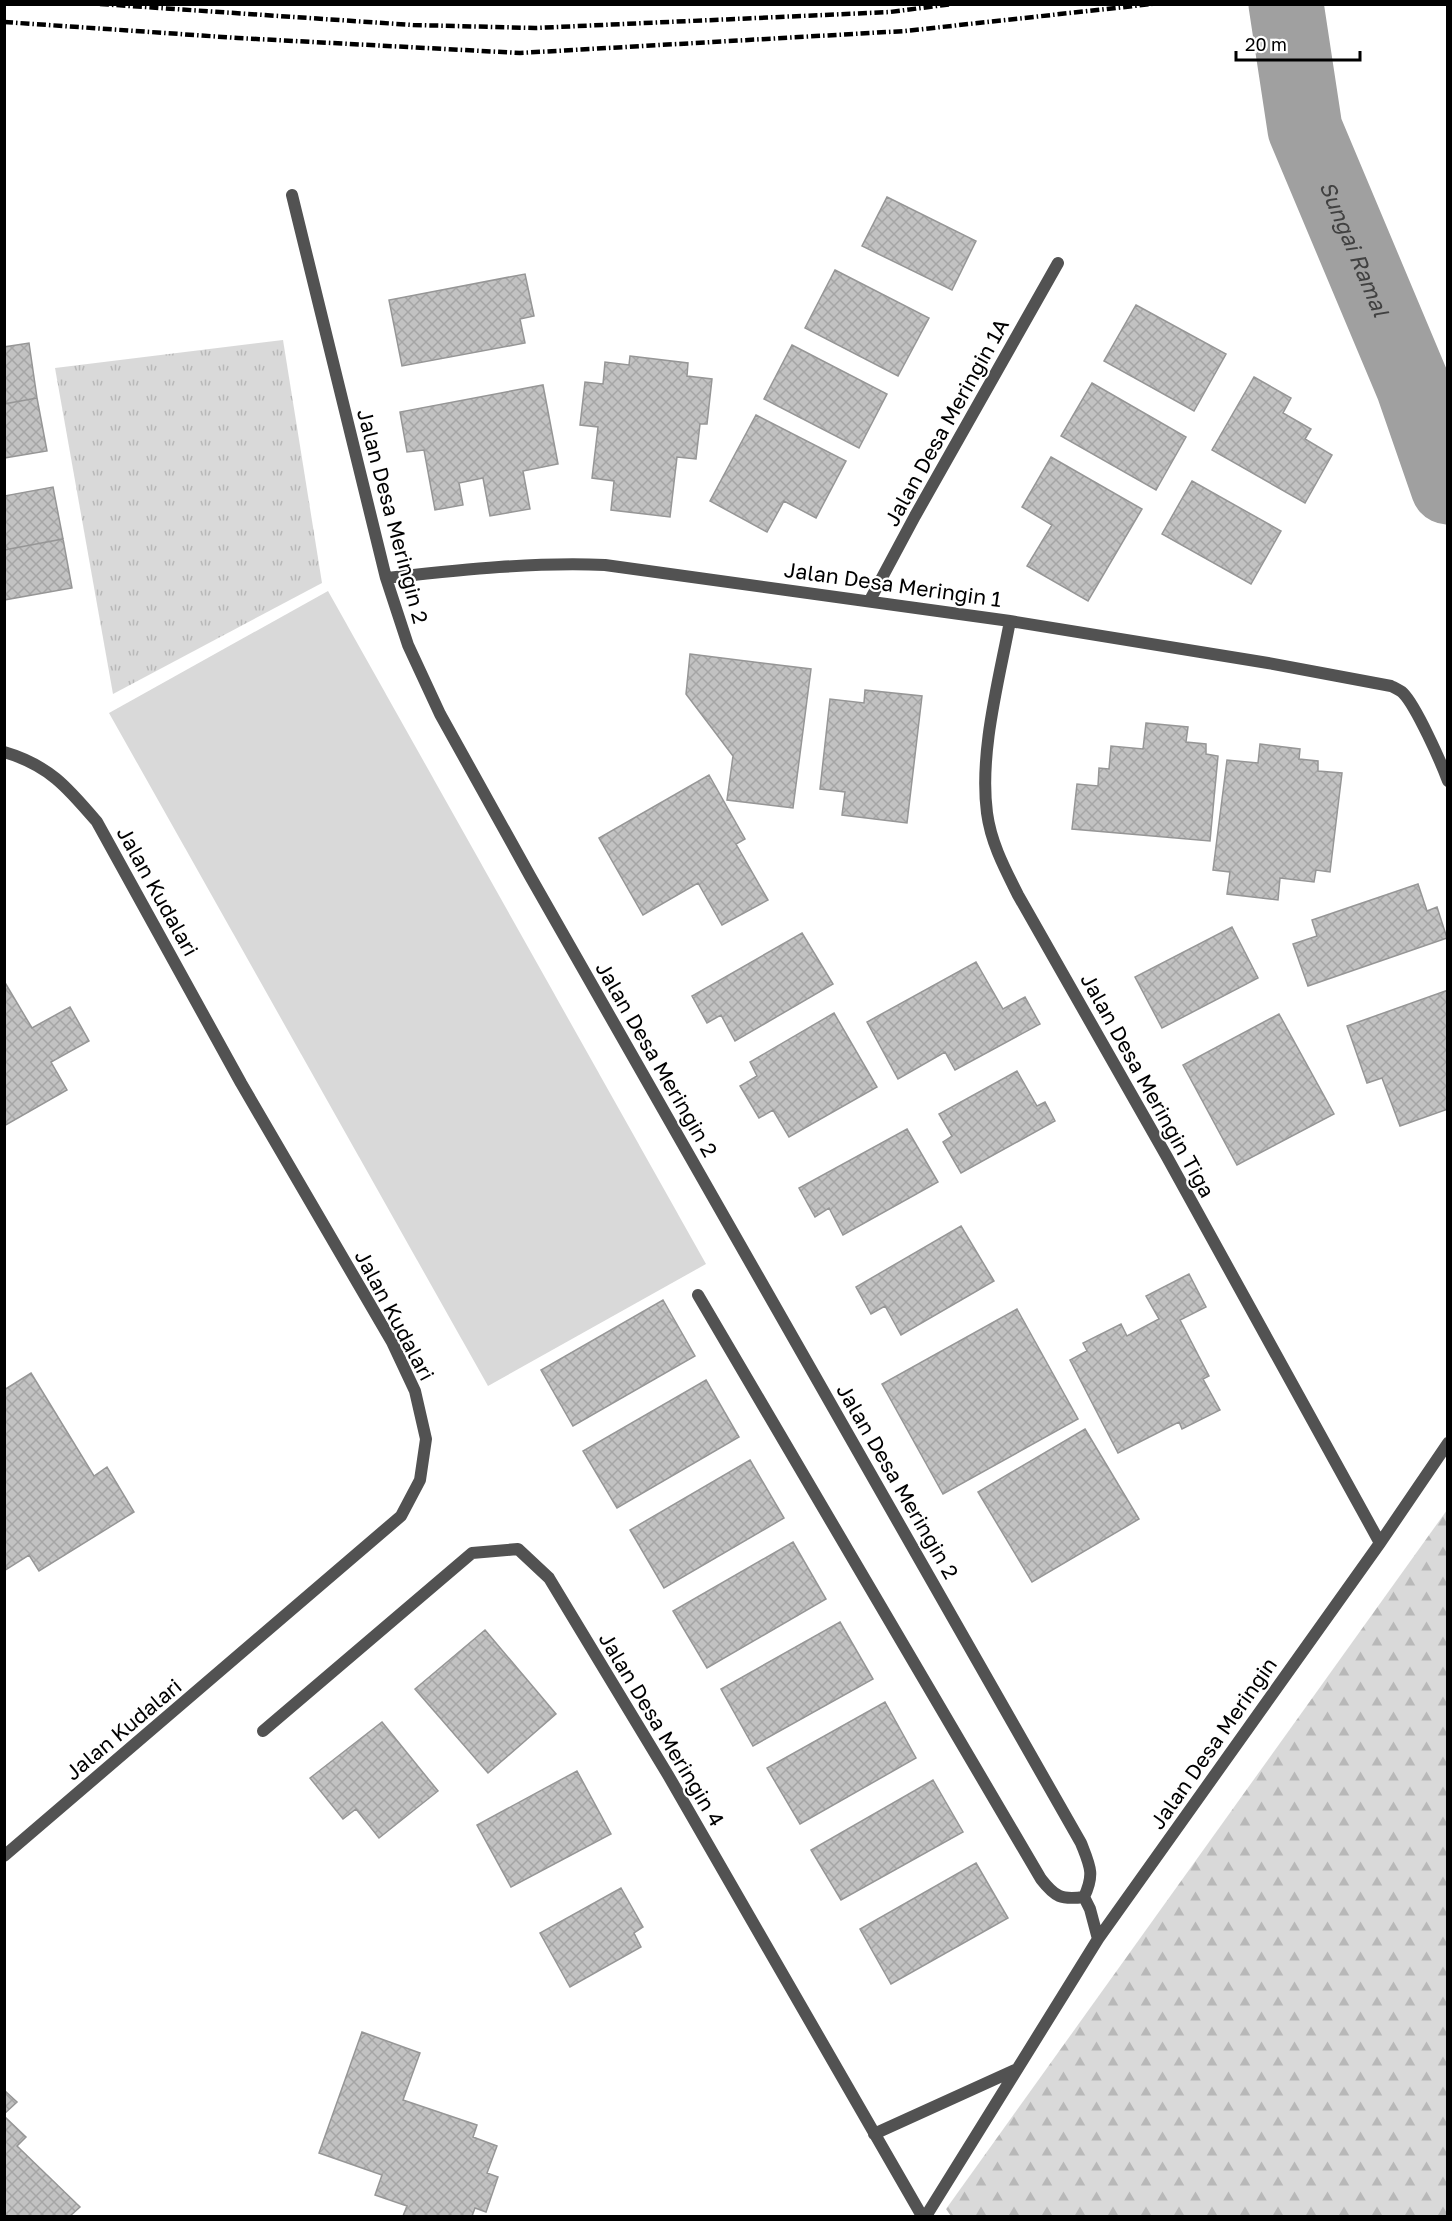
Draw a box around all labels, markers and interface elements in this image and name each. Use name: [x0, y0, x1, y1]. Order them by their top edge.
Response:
scale bar: [1236, 24, 1360, 62]
text: 20 m: [1245, 33, 1287, 55]
water label: Sungai Ramal: [1315, 177, 1396, 321]
street label: Jalan Desa Meringin 1A: [878, 314, 1014, 530]
street label: Jalan Desa Meringin 2: [352, 406, 434, 626]
street label: Jalan Desa Meringin 1: [783, 556, 1003, 612]
street label: Jalan Kudalari: [112, 822, 204, 960]
street label: Jalan Desa Meringin 2: [590, 957, 724, 1161]
street label: Jalan Desa Meringin Tiga: [1075, 968, 1221, 1202]
street label: Jalan Kudalari: [350, 1245, 440, 1385]
street label: Jalan Desa Meringin 2: [831, 1379, 965, 1583]
street label: Jalan Desa Meringin 4: [594, 1627, 730, 1831]
street label: Jalan Desa Meringin: [1144, 1652, 1282, 1834]
street label: Jalan Kudalari: [59, 1673, 187, 1785]

